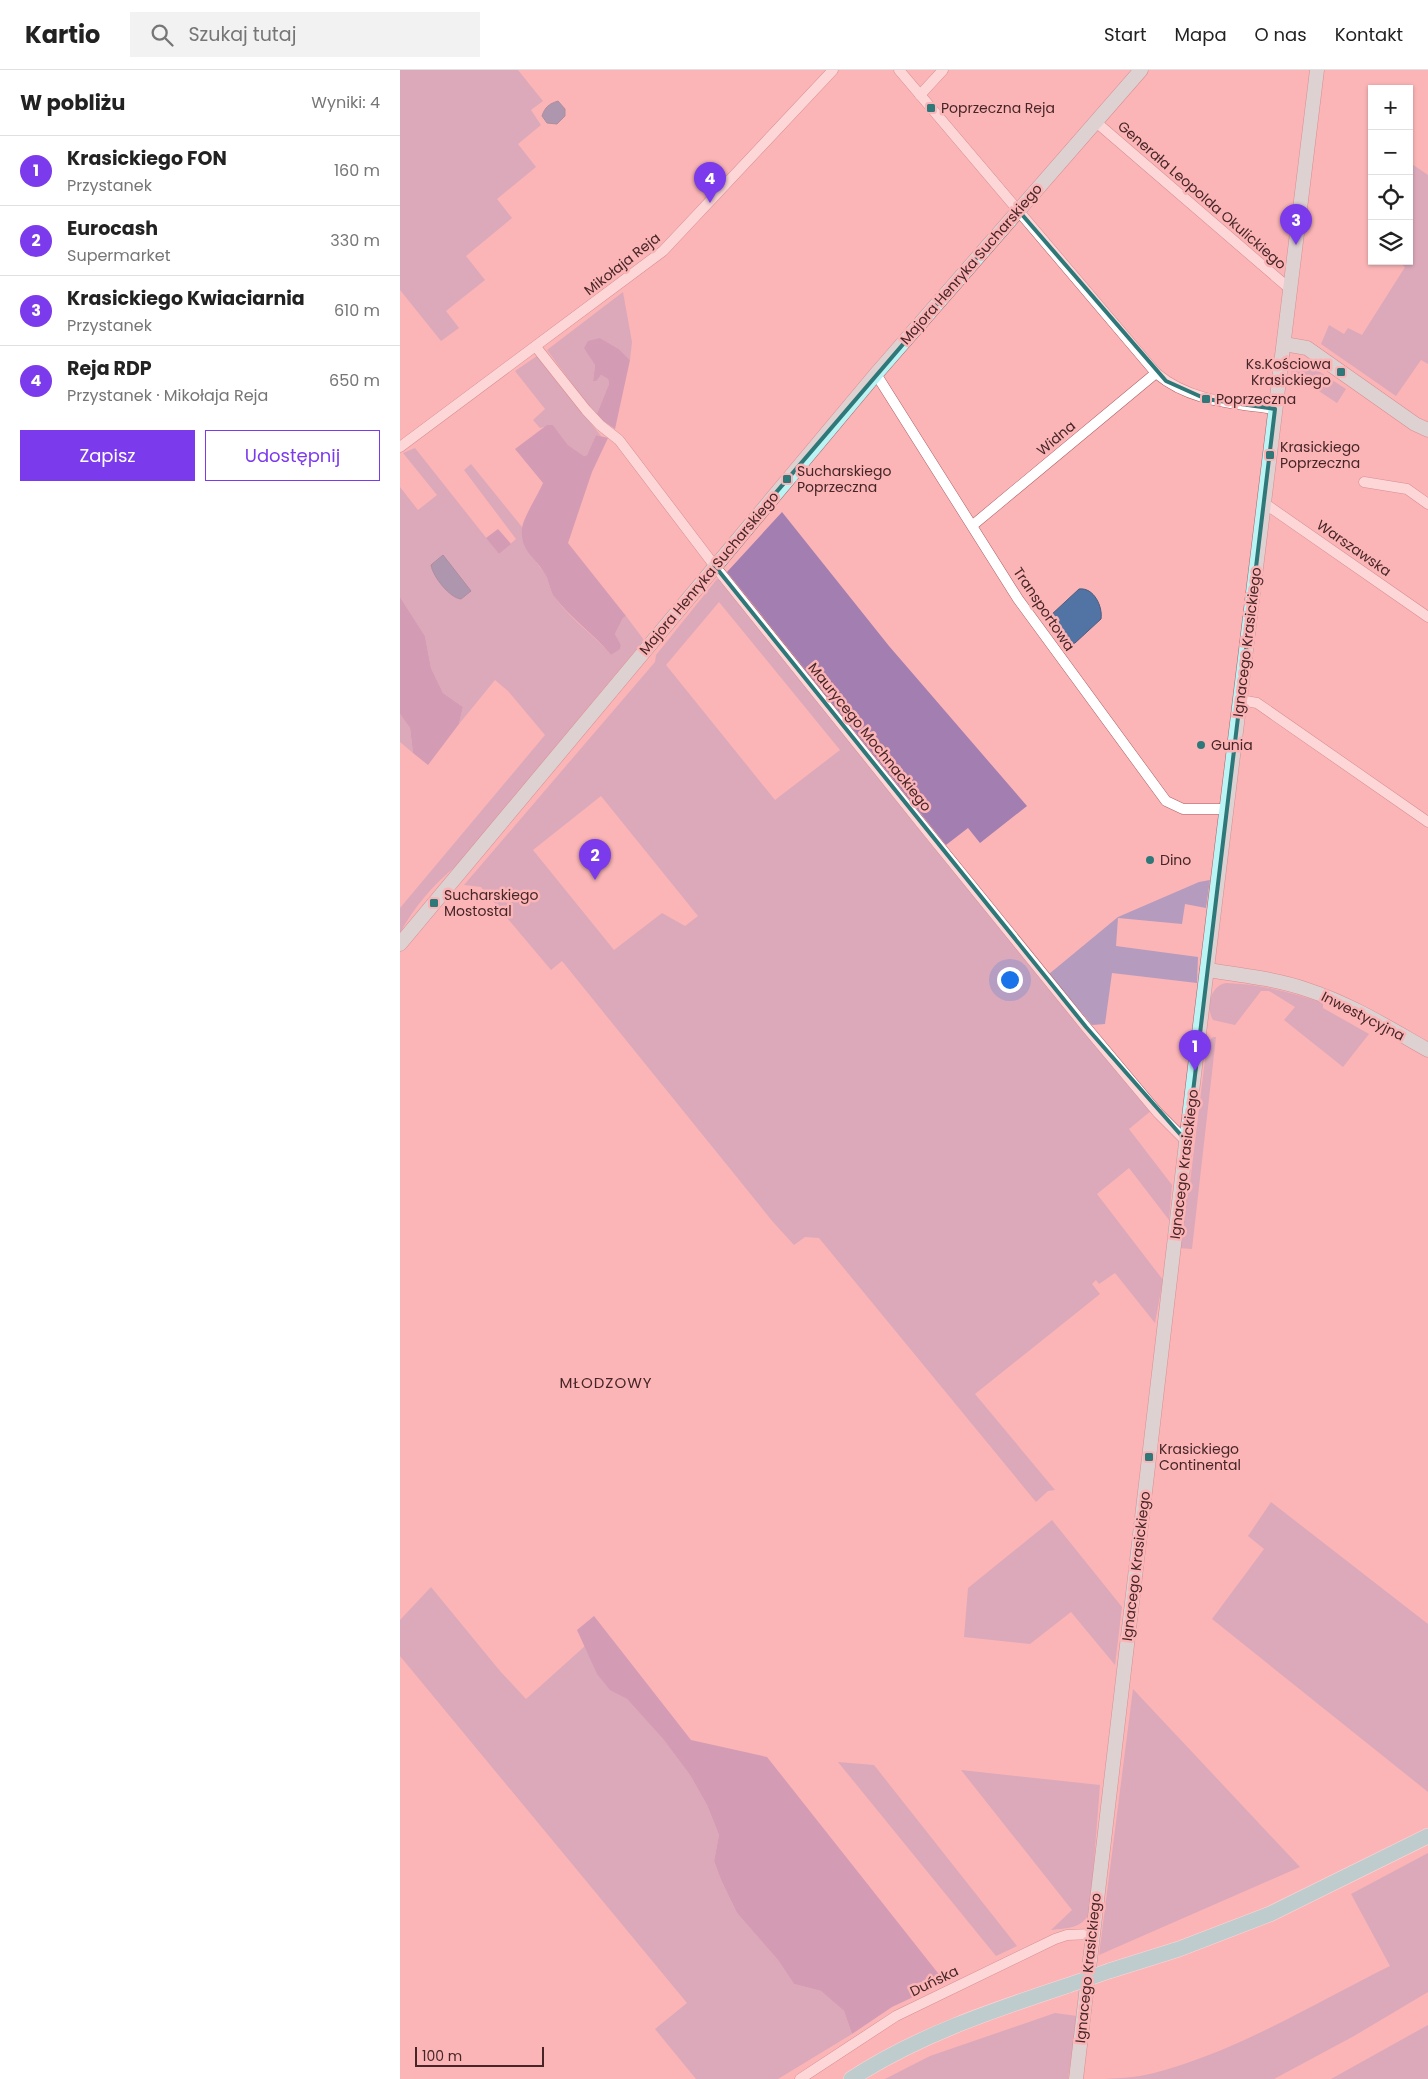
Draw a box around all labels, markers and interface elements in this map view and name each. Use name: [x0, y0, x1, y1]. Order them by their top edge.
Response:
search box: [130, 12, 480, 57]
text: Kartio: [25, 18, 100, 51]
icon: search: [148, 21, 176, 49]
text: Szukaj tutaj: [188, 21, 296, 48]
text: Start: [1104, 22, 1147, 47]
text: Mapa: [1175, 22, 1227, 47]
text: O nas: [1255, 22, 1307, 47]
text: Kontakt: [1335, 22, 1403, 47]
map controls: [1368, 85, 1413, 265]
button: +: [1368, 85, 1413, 130]
text: W pobliżu: [20, 88, 125, 117]
text: Wyniki: 4: [311, 91, 380, 114]
place label: Poprzeczna Reja: [941, 98, 1055, 118]
marker: Poprzeczna Reja: [925, 102, 937, 114]
street label: Generała Leopolda Okulickiego: [1113, 116, 1291, 274]
button: −: [1368, 130, 1413, 175]
text: Krasickiego FON: [67, 145, 227, 172]
text: 1: [33, 159, 39, 182]
text: 160 m: [334, 159, 380, 182]
pin: 4: [694, 162, 726, 203]
text: Przystanek: [67, 174, 152, 197]
button: locate: [1368, 175, 1413, 220]
street label: Majora Henryka Sucharskiego: [895, 179, 1047, 349]
pin: 3: [1280, 204, 1312, 245]
text: Eurocash: [67, 215, 158, 242]
button: layers: [1368, 220, 1413, 265]
street label: Mikołaja Reja: [580, 228, 664, 300]
text: 2: [31, 229, 41, 252]
text: 330 m: [330, 229, 380, 252]
text: Supermarket: [67, 244, 171, 267]
text: Krasickiego Kwiaciarnia: [67, 285, 305, 312]
text: 3: [31, 299, 41, 322]
text: 610 m: [334, 299, 380, 322]
text: Przystanek: [67, 314, 152, 337]
place label: Ks.Kościowa Krasickiego: [1246, 354, 1331, 390]
text: Reja RDP: [67, 355, 152, 382]
marker: Ks.Kościowa Krasickiego: [1335, 366, 1347, 378]
text: 4: [31, 369, 41, 392]
text: 650 m: [329, 369, 380, 392]
text: Przystanek · Mikołaja Reja: [67, 384, 268, 407]
place label: Poprzeczna: [1216, 389, 1296, 409]
marker: Poprzeczna: [1200, 393, 1212, 405]
street label: Widna: [1032, 416, 1080, 460]
button: Zapisz: [20, 430, 195, 481]
button: Udostępnij: [205, 430, 380, 481]
place label: Krasickiego Poprzeczna: [1280, 437, 1360, 473]
marker: Krasickiego Poprzeczna: [1264, 449, 1276, 461]
place label: Sucharskiego Poprzeczna: [797, 461, 891, 497]
marker: Sucharskiego Poprzeczna: [781, 473, 793, 485]
street label: Majora Henryka Sucharskiego: [635, 487, 783, 659]
street label: Warszawska: [1313, 515, 1395, 581]
street label: Transportowa: [1009, 563, 1079, 655]
street label: Ignacego Krasickiego: [1228, 566, 1266, 718]
street label: Maurycego Mochnackiego: [804, 658, 936, 816]
place label: Gunia: [1211, 735, 1253, 755]
marker: Gunia: [1195, 739, 1207, 751]
pin: 2: [579, 839, 611, 880]
place label: Dino: [1160, 850, 1191, 870]
marker: Dino: [1144, 854, 1156, 866]
place label: Sucharskiego Mostostal: [444, 885, 538, 921]
marker: Sucharskiego Mostostal: [428, 897, 440, 909]
your location: [997, 967, 1023, 993]
street label: Inwestycyjna: [1318, 986, 1408, 1046]
pin: 1: [1179, 1030, 1211, 1071]
street label: Ignacego Krasickiego: [1165, 1088, 1203, 1240]
district label: MŁODZOWY: [559, 1372, 653, 1393]
place label: Krasickiego Continental: [1159, 1439, 1241, 1475]
marker: Krasickiego Continental: [1143, 1451, 1155, 1463]
street label: Ignacego Krasickiego: [1117, 1490, 1155, 1642]
street label: Ignacego Krasickiego: [1070, 1892, 1106, 2044]
street label: Duńska: [906, 1961, 962, 2001]
scale bar: [415, 2044, 544, 2067]
text: 100 m: [422, 2046, 462, 2066]

